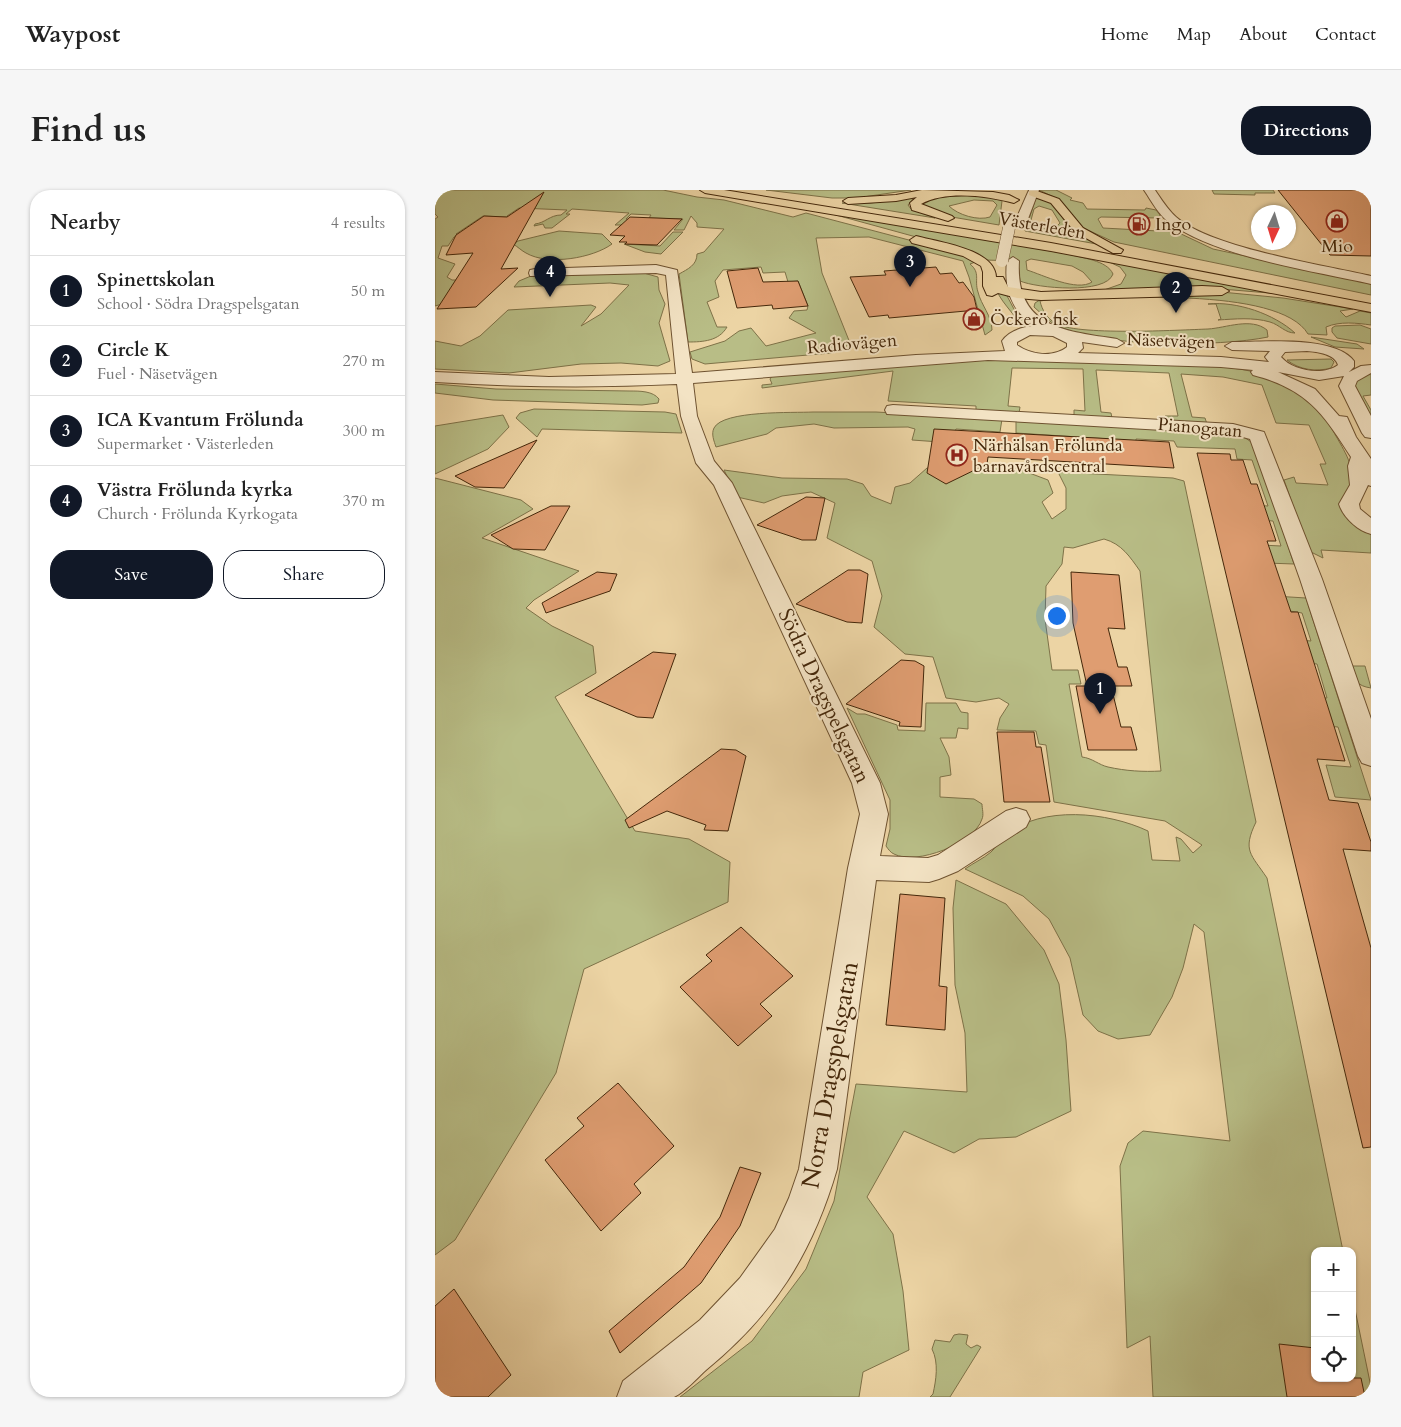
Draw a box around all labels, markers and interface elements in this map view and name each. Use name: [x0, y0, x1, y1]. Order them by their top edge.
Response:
text: Waypost: [25, 18, 120, 51]
text: Home: [1101, 22, 1149, 47]
text: Map: [1177, 22, 1211, 47]
text: About: [1239, 22, 1287, 47]
text: Contact: [1315, 22, 1376, 47]
text: Find us: [30, 106, 146, 154]
button: Directions: [1241, 106, 1371, 155]
north arrow: [1251, 205, 1296, 250]
street label: Västerleden: [996, 206, 1088, 246]
text: Nearby: [50, 208, 121, 237]
shop icon: Mio: [1325, 209, 1349, 233]
text: 4 results: [331, 212, 385, 234]
fuel station icon: Ingo: [1127, 212, 1151, 236]
place label: Ingo: [1155, 212, 1191, 237]
place label: Mio: [1321, 234, 1353, 259]
pin: 3: [894, 246, 926, 287]
pin: 4: [534, 256, 566, 297]
text: Spinettskolan: [97, 267, 215, 293]
pin: 2: [1160, 272, 1192, 313]
text: 1: [62, 280, 70, 302]
text: 50 m: [351, 280, 385, 302]
text: School · Södra Dragspelsgatan: [97, 293, 300, 315]
shop icon: Öckerö fisk: [962, 307, 986, 331]
place label: Öckerö fisk: [990, 307, 1079, 332]
street label: Näsetvägen: [1126, 327, 1217, 355]
street label: Radiovägen: [806, 328, 899, 360]
text: Circle K: [97, 337, 170, 363]
text: 2: [62, 350, 70, 372]
text: 270 m: [343, 350, 385, 372]
text: Fuel · Näsetvägen: [97, 363, 218, 385]
text: ICA Kvantum Frölunda: [97, 407, 304, 433]
street label: Pianogatan: [1157, 412, 1244, 444]
text: 3: [62, 420, 70, 442]
text: 300 m: [343, 420, 385, 442]
text: Supermarket · Västerleden: [97, 433, 274, 455]
place label: Närhälsan Frölunda barnavårdscentral: [973, 433, 1123, 479]
hospital icon: Närhälsan Frölunda barnavårdscentral: [945, 443, 969, 467]
text: Västra Frölunda kyrka: [97, 477, 293, 503]
text: 4: [62, 490, 70, 512]
text: 370 m: [343, 490, 385, 512]
text: Church · Frölunda Kyrkogata: [97, 503, 298, 525]
button: Save: [50, 550, 213, 599]
button: Share: [223, 550, 385, 599]
your location: [1044, 603, 1070, 629]
street label: Södra Dragspelsgatan: [771, 604, 877, 788]
pin: 1: [1084, 673, 1116, 714]
street label: Norra Dragspelsgatan: [793, 959, 867, 1191]
map controls: [1311, 1247, 1356, 1382]
button: +: [1311, 1247, 1356, 1292]
button: −: [1311, 1292, 1356, 1337]
button: locate: [1311, 1337, 1356, 1382]

